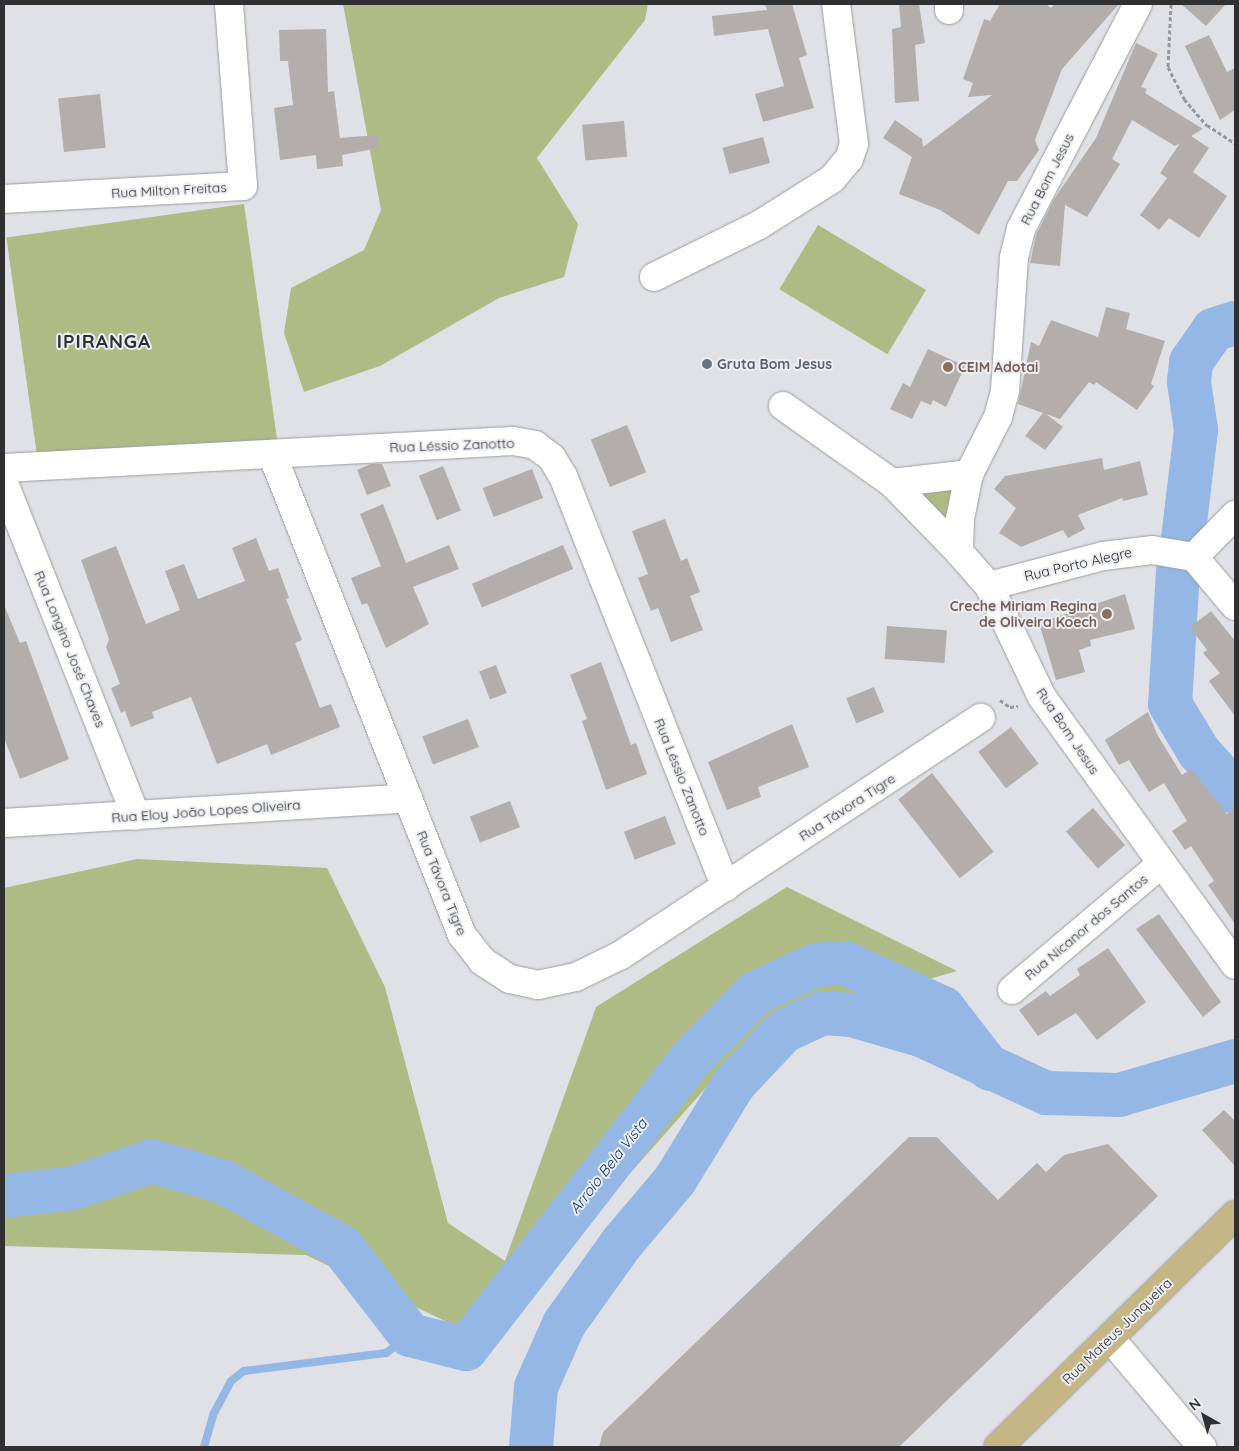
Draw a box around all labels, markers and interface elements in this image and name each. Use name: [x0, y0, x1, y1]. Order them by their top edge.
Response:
street label: Rua Bom Jesus: [1017, 130, 1077, 228]
street label: Rua Milton Freitas: [111, 179, 227, 201]
district label: IPIRANGA: [56, 331, 152, 353]
place label: Gruta Bom Jesus: [717, 356, 832, 372]
marker: Gruta Bom Jesus: [701, 358, 713, 370]
place label: CEIM Adotai: [958, 359, 1038, 375]
marker: CEIM Adotai: [942, 361, 954, 373]
street label: Rua Léssio Zanotto: [389, 434, 515, 456]
street label: Rua Porto Alegre: [1022, 543, 1134, 585]
street label: Rua Longino José Chaves: [31, 568, 109, 730]
place label: Creche Miriam Regina de Oliveira Koech: [950, 598, 1097, 630]
marker: Creche Miriam Regina de Oliveira Koech: [1101, 608, 1113, 620]
street label: Rua Bom Jesus: [1033, 685, 1103, 777]
street label: Rua Léssio Zanotto: [651, 716, 713, 838]
street label: Rua Távora Tigre: [796, 770, 898, 844]
street label: Rua Eloy João Lopes Oliveira: [111, 796, 301, 826]
street label: Rua Távora Tigre: [413, 828, 471, 938]
street label: Rua Nicanor dos Santos: [1021, 871, 1151, 983]
water label: Arroio Bela Vista: [565, 1115, 651, 1217]
street label: Rua Mateus Junqueira: [1059, 1274, 1175, 1388]
north arrow: [1179, 1391, 1229, 1441]
text: N: [1185, 1394, 1204, 1414]

